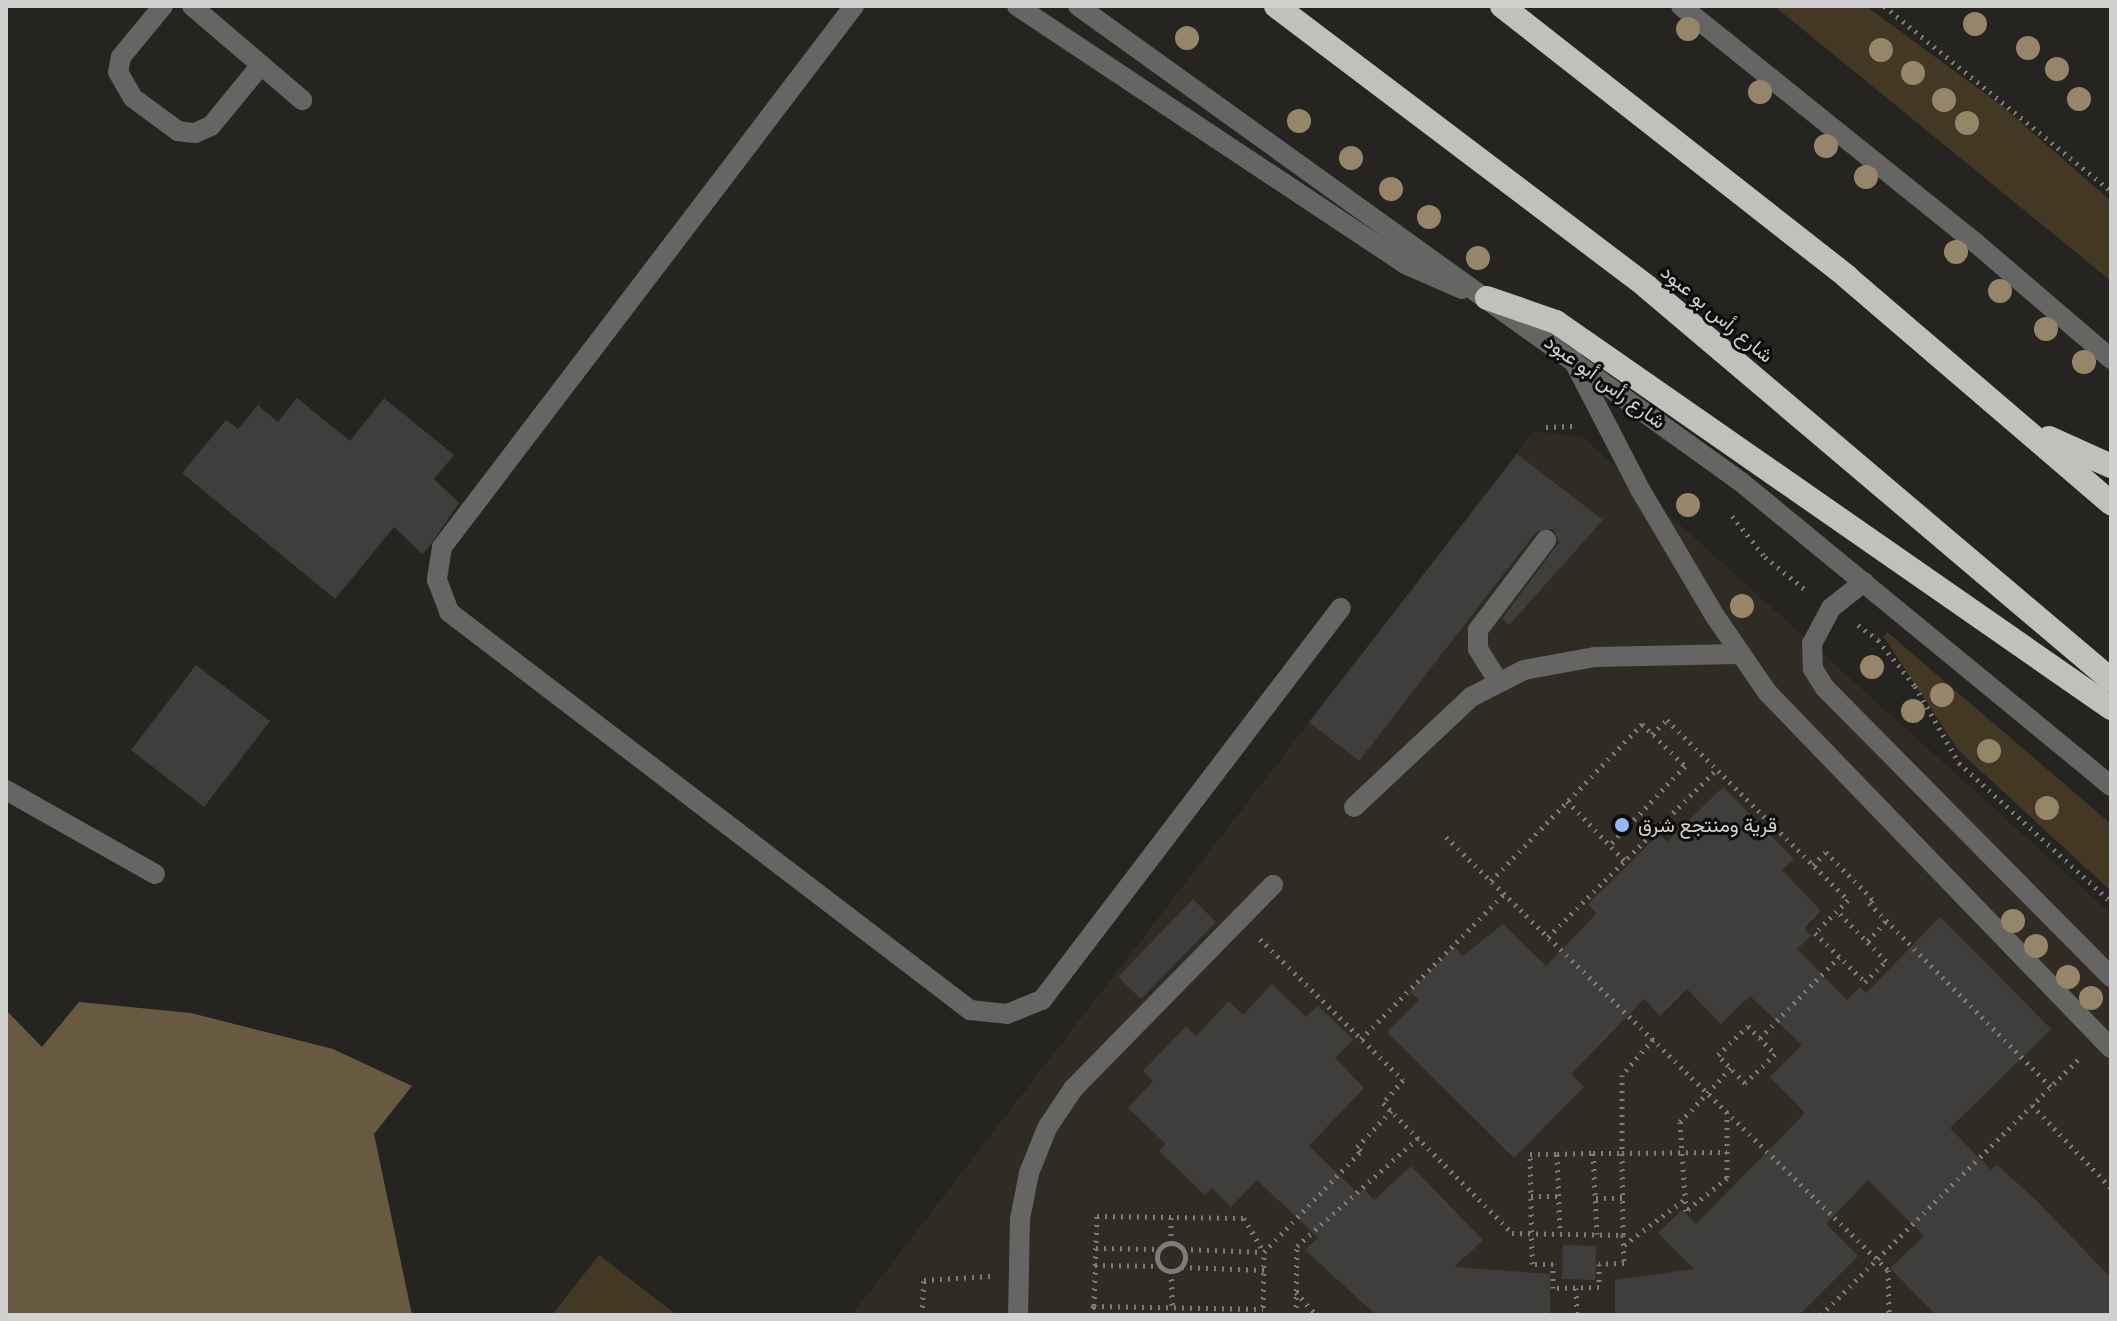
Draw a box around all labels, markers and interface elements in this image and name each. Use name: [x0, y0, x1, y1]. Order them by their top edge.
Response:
street label: شارع رأس بو عبود: [1656, 260, 1778, 368]
street label: شارع رأس أبو عبود: [1540, 330, 1670, 434]
place label: قرية ومنتجع شرق: [1638, 813, 1777, 837]
marker: قرية ومنتجع شرق: [1613, 816, 1631, 834]

